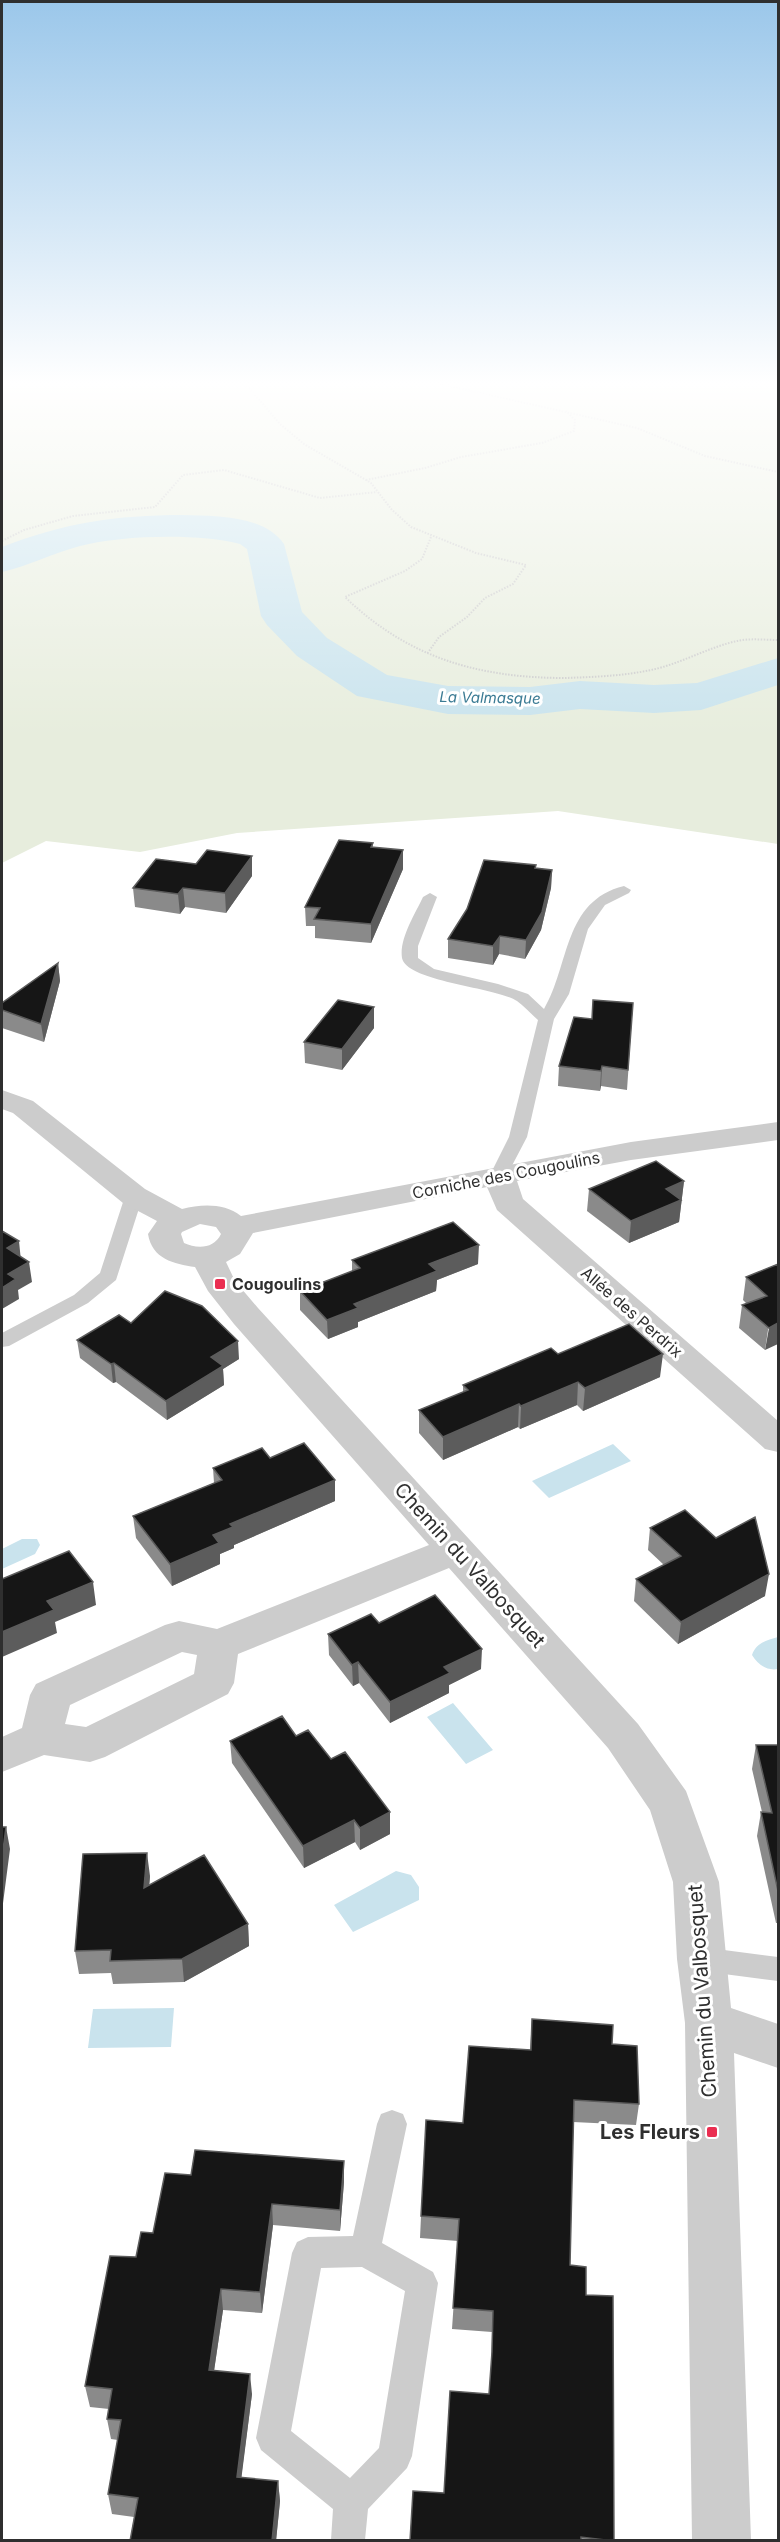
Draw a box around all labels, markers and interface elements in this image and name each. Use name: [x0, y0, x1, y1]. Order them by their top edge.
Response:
water label: La Valmasque: [439, 687, 541, 708]
street label: Corniche des Cougoulins: [411, 1147, 601, 1203]
street label: Allée des Perdrix: [577, 1262, 687, 1362]
place label: Cougoulins: [232, 1274, 321, 1294]
marker: Cougoulins: [213, 1277, 227, 1291]
street label: Chemin du Valbosquet: [390, 1478, 551, 1653]
street label: Chemin du Valbosquet: [683, 1883, 721, 2098]
place label: Les Fleurs: [600, 2120, 700, 2144]
marker: Les Fleurs: [705, 2125, 719, 2139]

